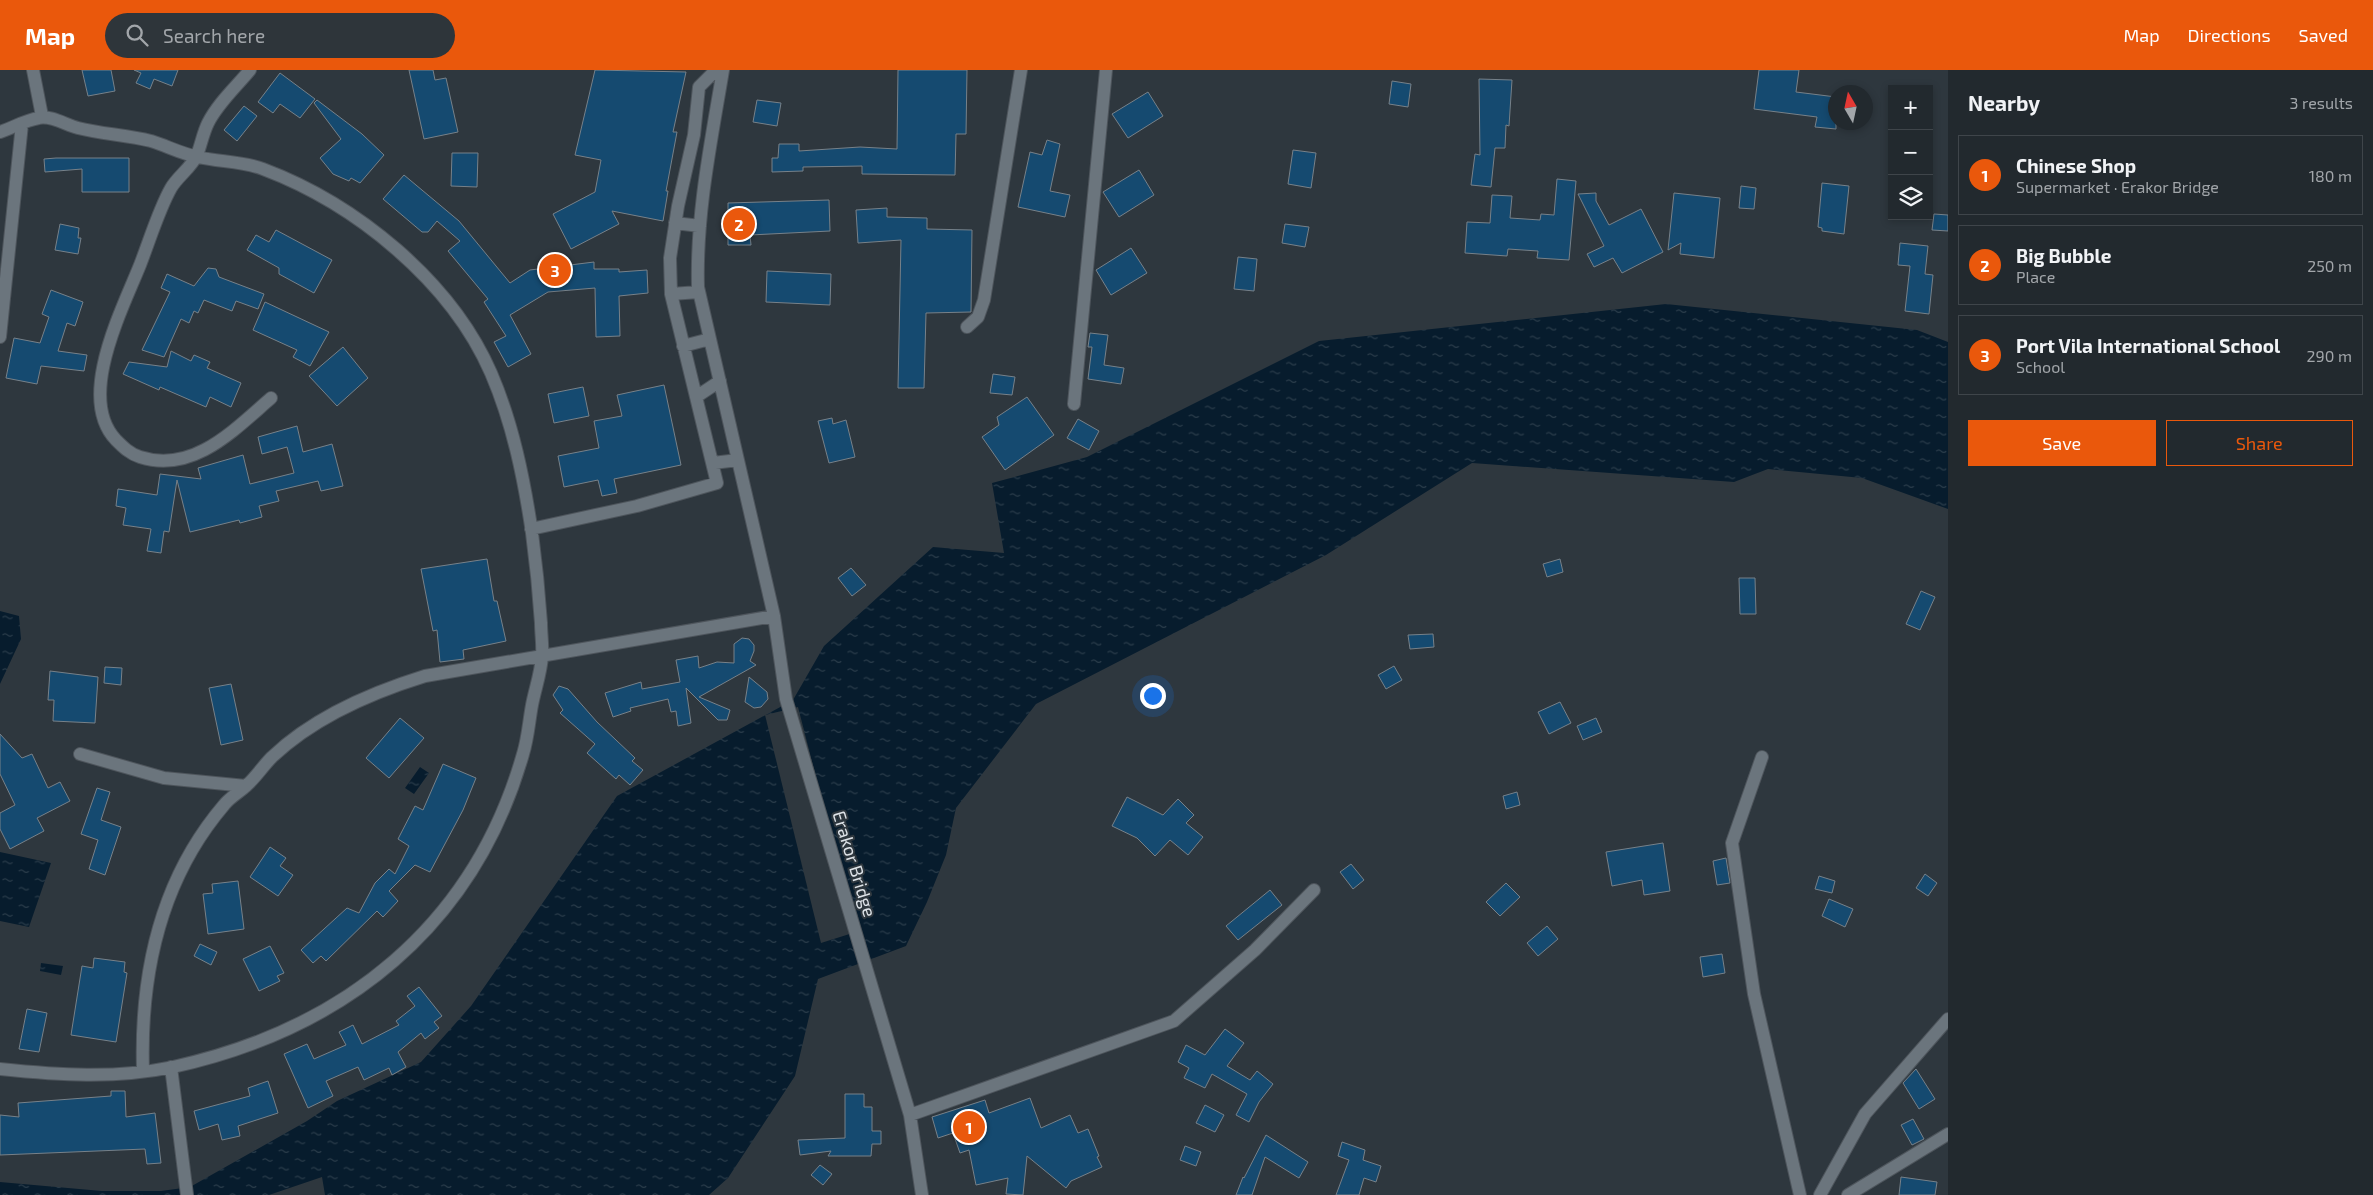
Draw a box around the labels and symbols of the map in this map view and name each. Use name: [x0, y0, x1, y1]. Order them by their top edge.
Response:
north arrow: [1828, 85, 1873, 130]
pin: 2: [723, 205, 755, 243]
pin: 3: [539, 251, 571, 289]
your location: [1140, 683, 1166, 709]
street label: Erakor Bridge: [828, 808, 882, 919]
pin: 1: [953, 1108, 985, 1146]

